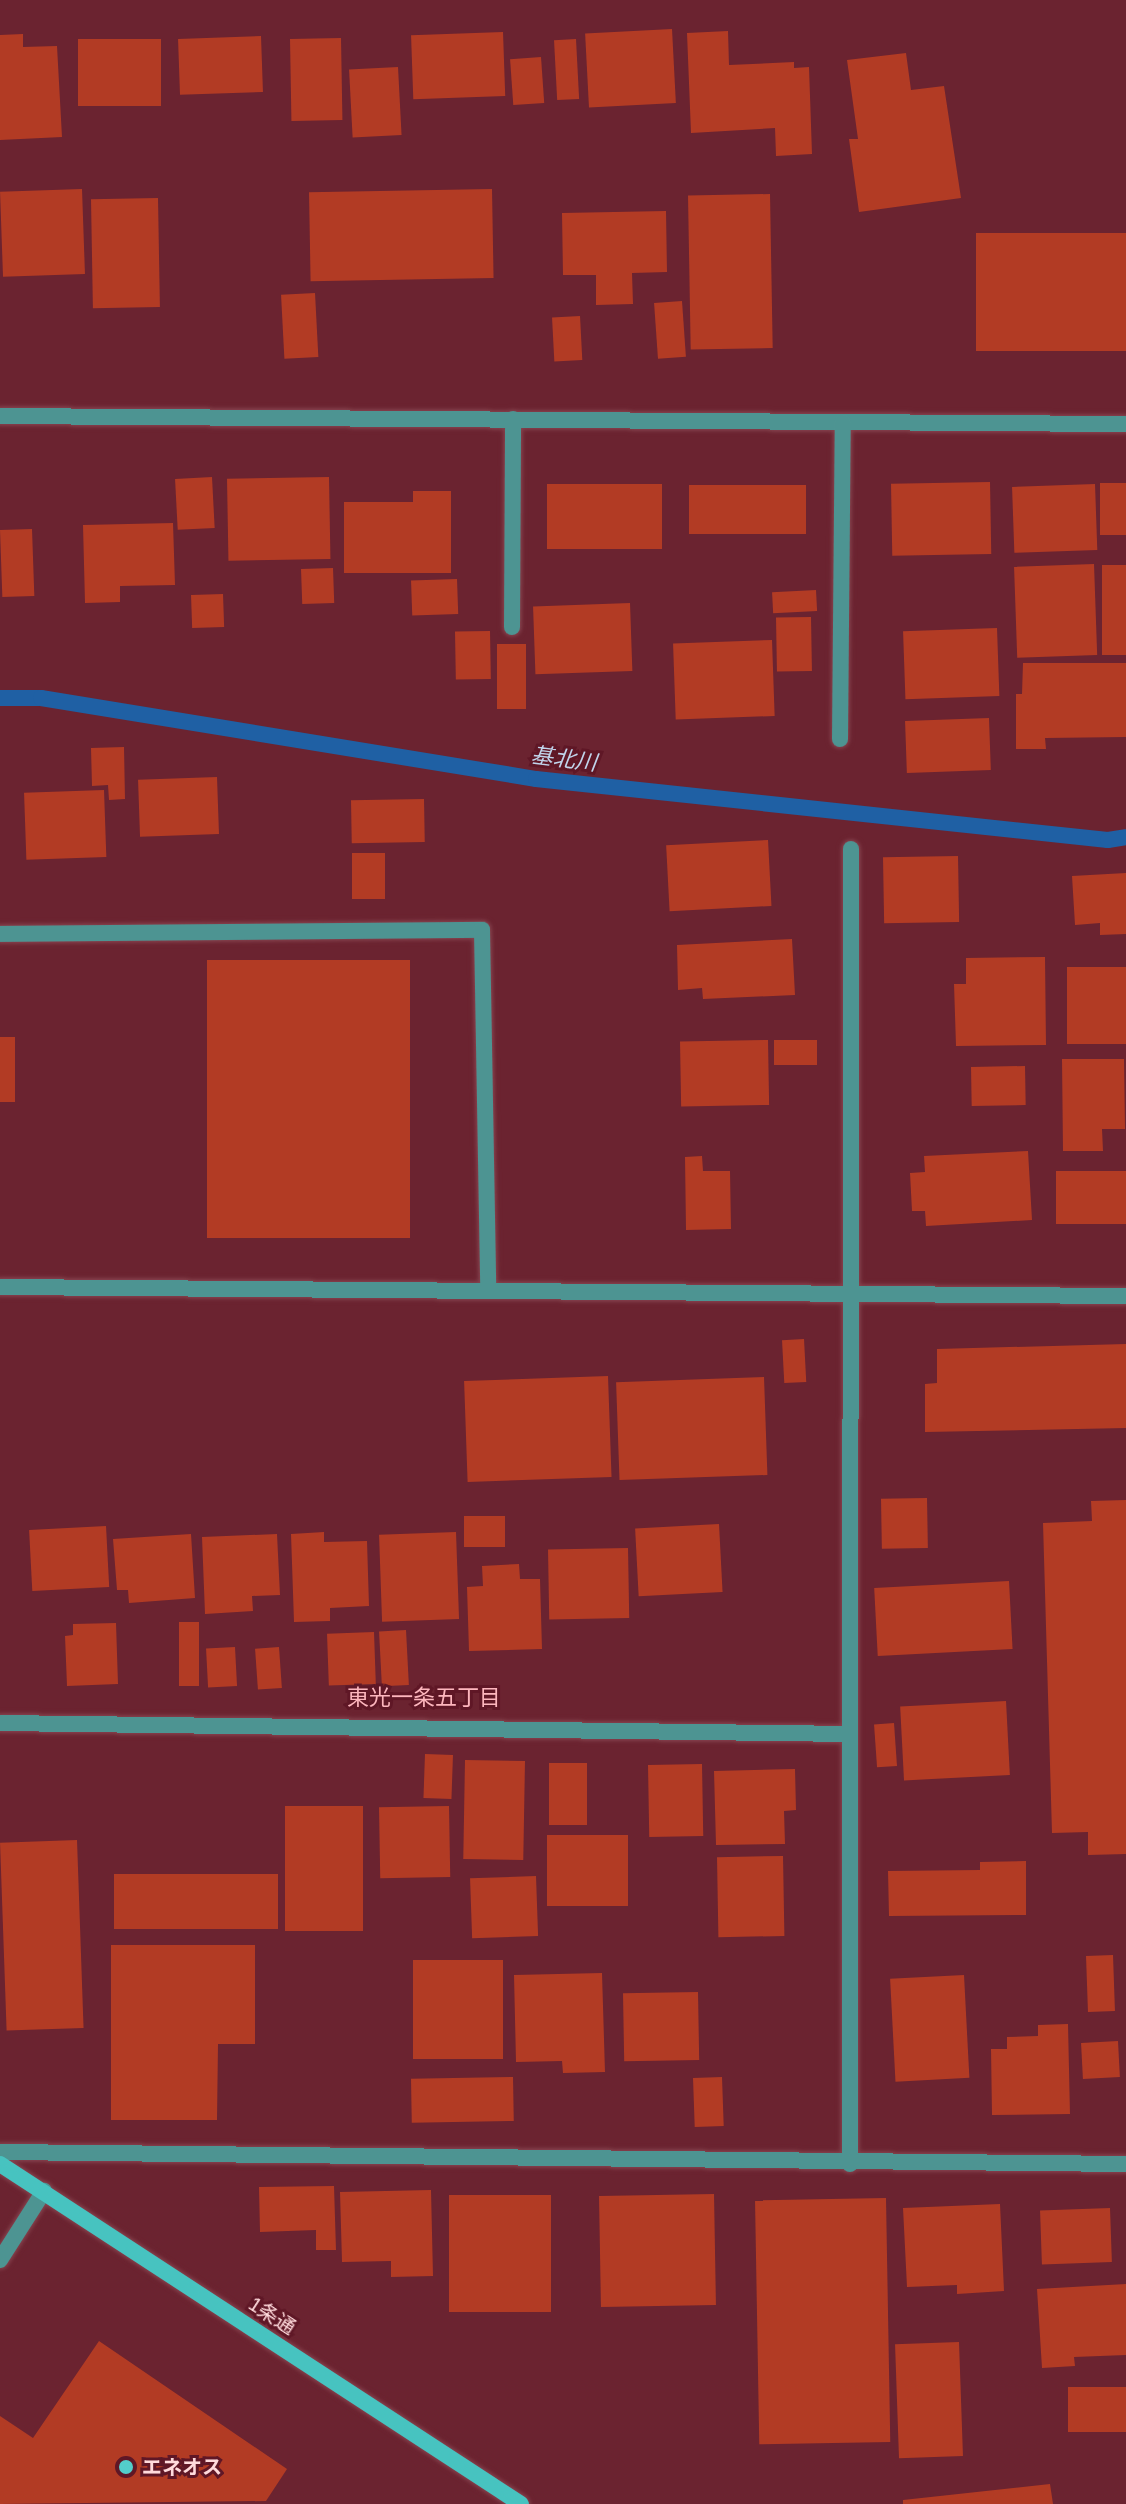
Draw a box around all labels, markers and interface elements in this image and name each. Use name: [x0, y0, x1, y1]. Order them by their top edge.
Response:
water label: 基北川: [530, 742, 598, 776]
district label: 東光一条五丁目: [347, 1685, 501, 1711]
street label: 1条通: [244, 2292, 300, 2340]
place label: エネオス: [142, 2455, 222, 2479]
marker: エネオス: [117, 2458, 135, 2476]

